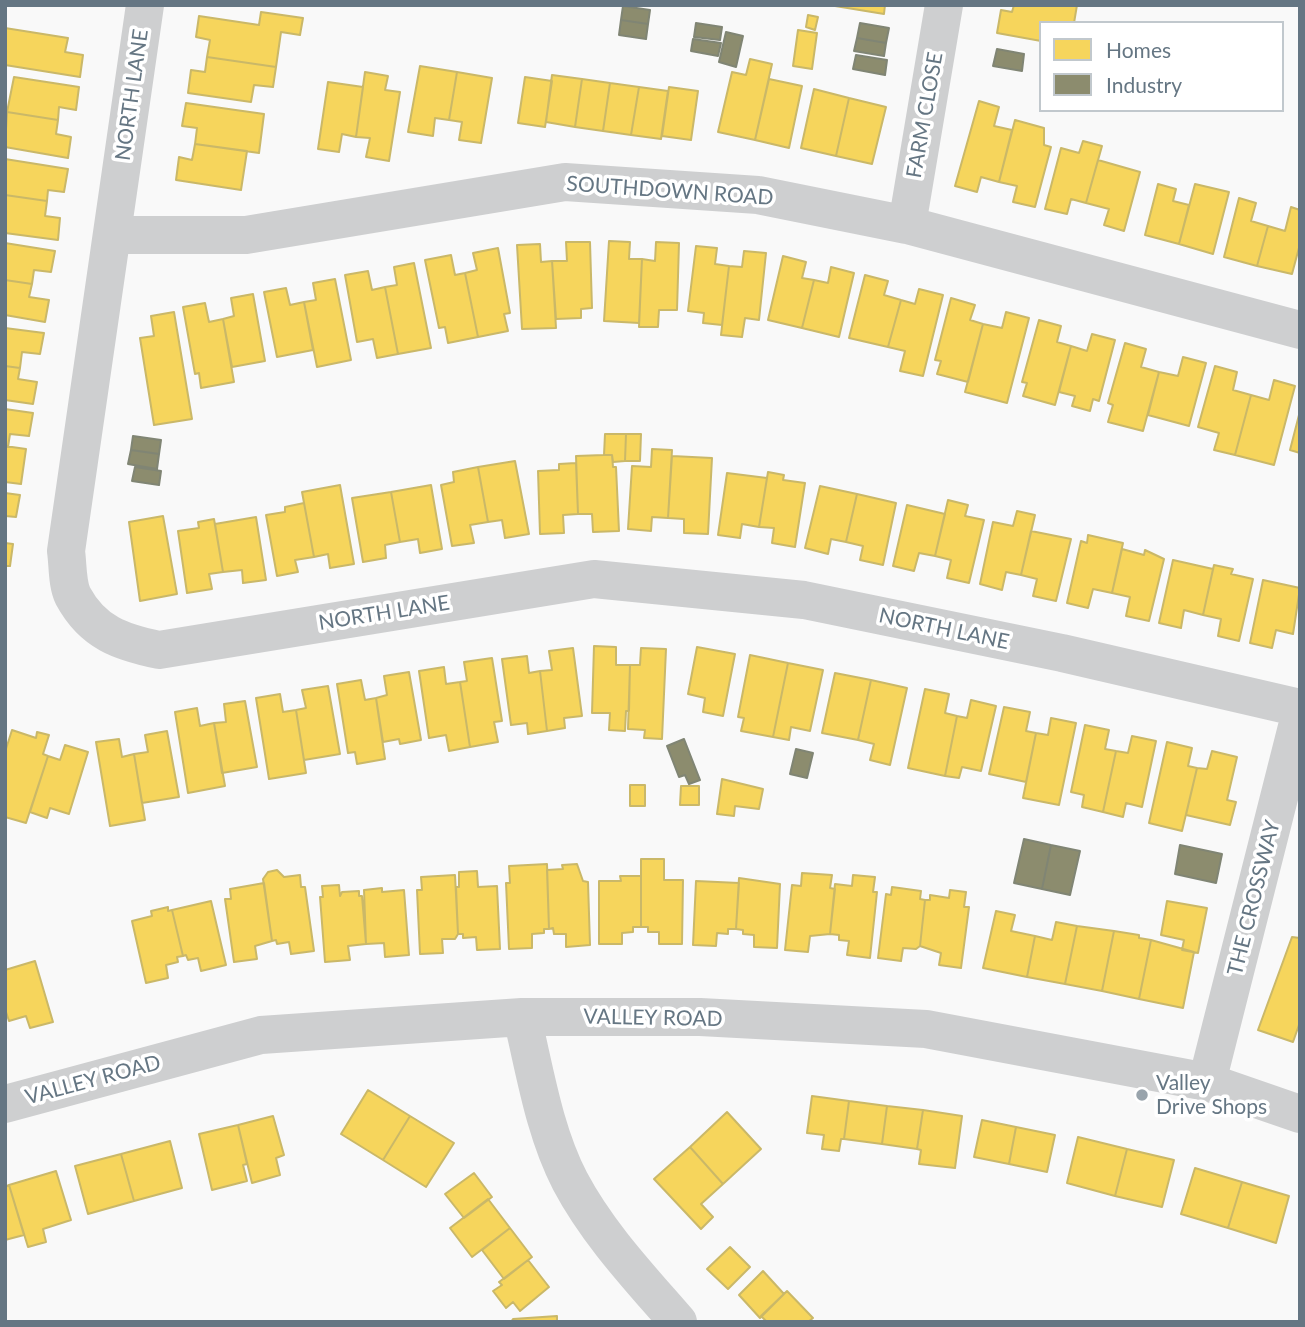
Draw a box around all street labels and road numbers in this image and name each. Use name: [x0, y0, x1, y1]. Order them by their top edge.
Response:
street label: NORTH LANE: [110, 28, 154, 162]
street label: FARM CLOSE: [902, 50, 948, 180]
street label: SOUTHDOWN ROAD: [566, 171, 774, 211]
street label: NORTH LANE: [317, 590, 451, 636]
street label: NORTH LANE: [877, 603, 1011, 655]
street label: THE CROSSWAY: [1223, 818, 1285, 978]
street label: VALLEY ROAD: [583, 1004, 723, 1032]
street label: VALLEY ROAD: [23, 1050, 163, 1110]

